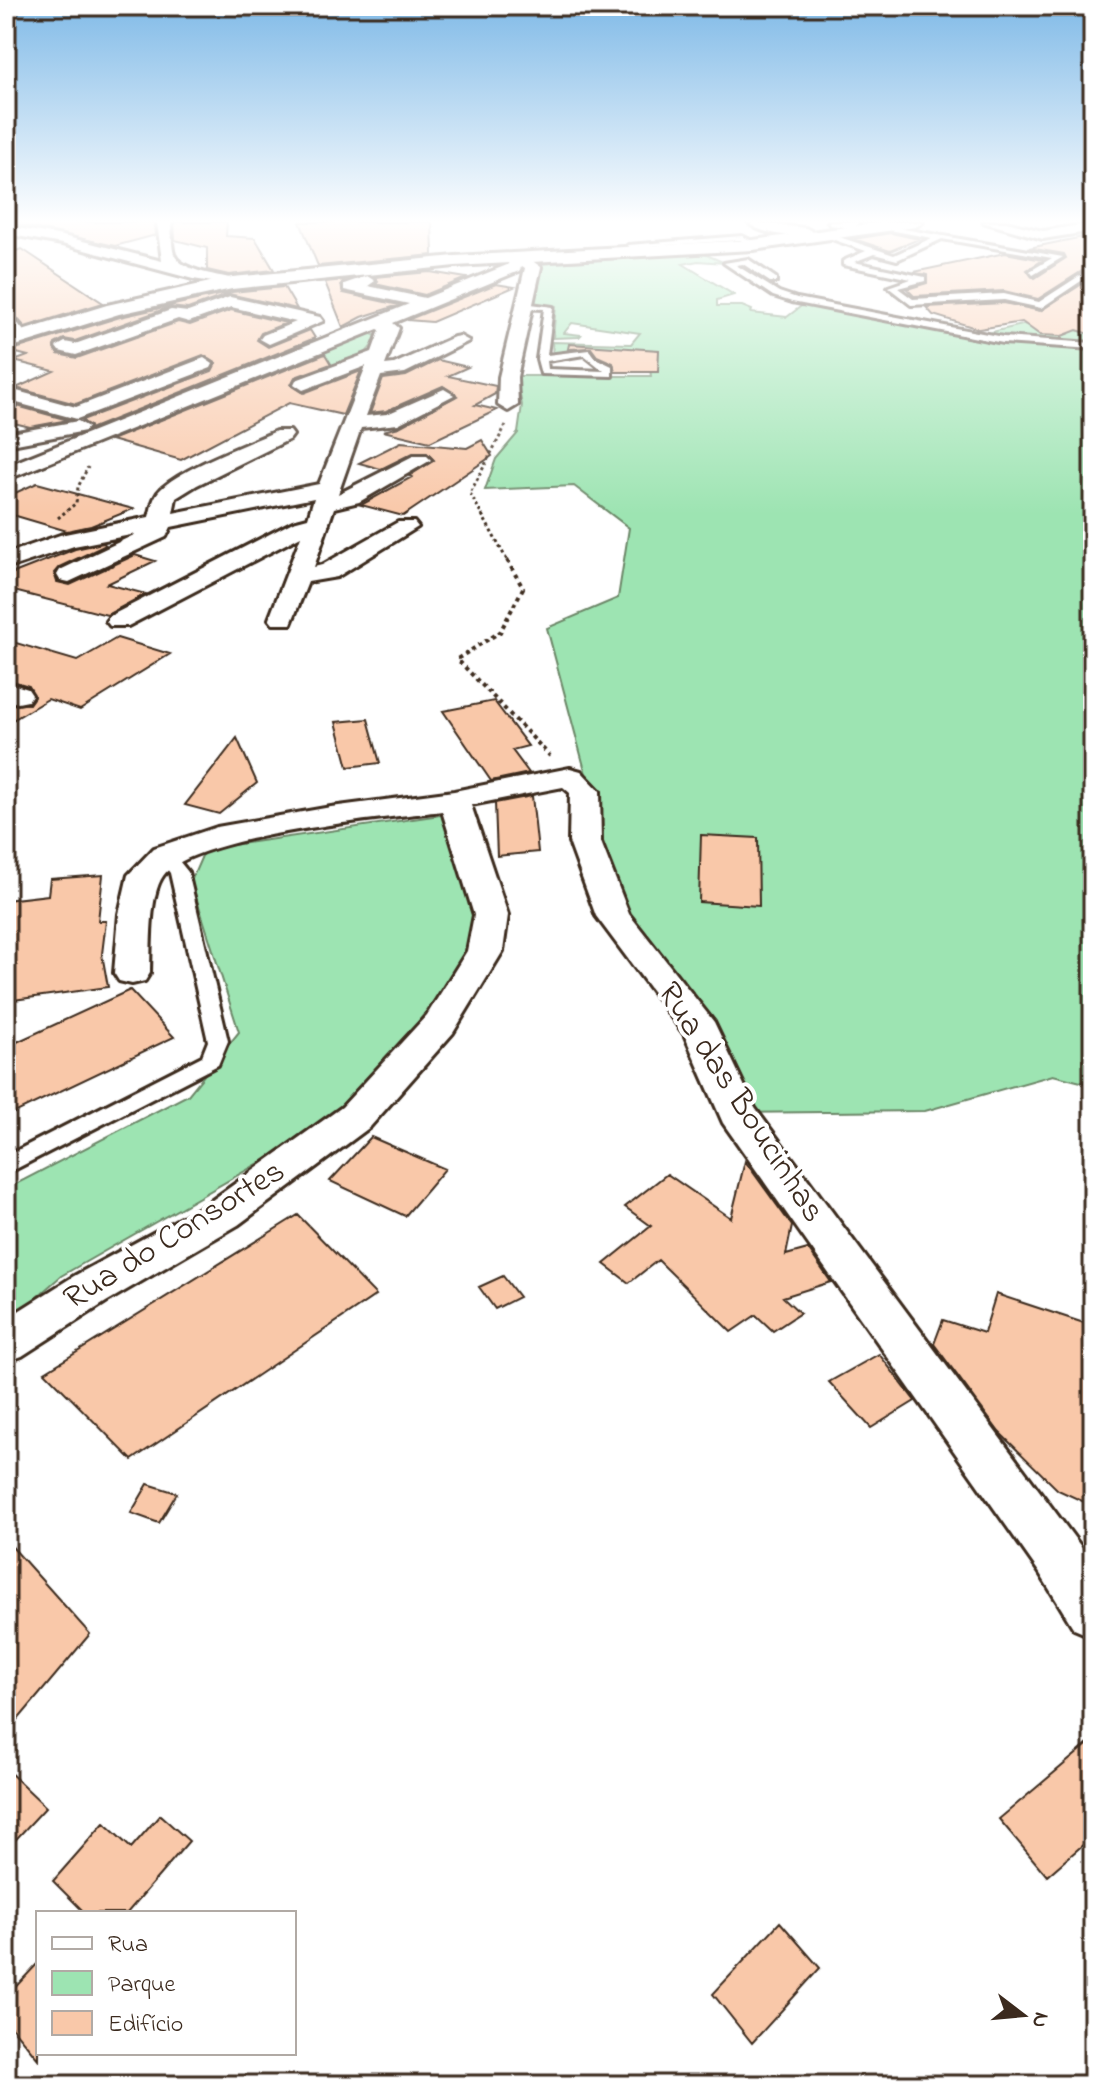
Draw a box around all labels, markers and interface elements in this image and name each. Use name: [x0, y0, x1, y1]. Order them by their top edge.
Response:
street label: Rua das Boucinhas: [643, 973, 837, 1233]
street label: Rua do Consortes: [55, 1148, 295, 1324]
legend: [36, 1911, 296, 2055]
text: Rua: [108, 1928, 148, 1963]
text: Parque: [108, 1968, 175, 2003]
north arrow: [983, 1975, 1063, 2055]
text: Edifício: [108, 2008, 183, 2043]
text: N: [1022, 2008, 1057, 2031]

